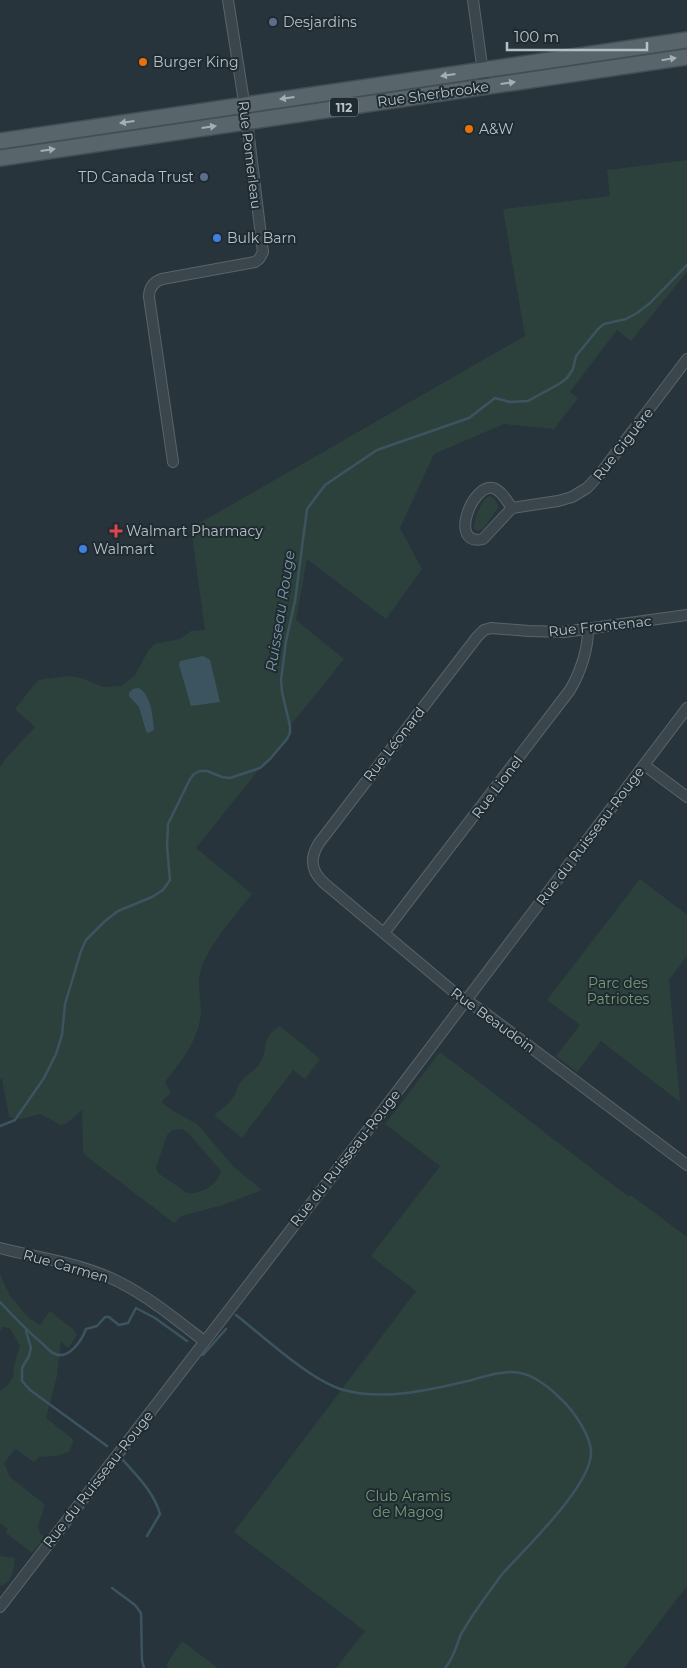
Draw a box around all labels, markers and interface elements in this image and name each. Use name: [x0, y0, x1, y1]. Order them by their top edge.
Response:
place label: Desjardins: [283, 13, 357, 31]
marker: Desjardins: [267, 16, 279, 28]
scale bar: [507, 20, 647, 52]
text: 100 m: [514, 27, 559, 46]
place label: Burger King: [153, 53, 239, 71]
one-way arrow: [661, 55, 677, 63]
marker: Burger King: [137, 56, 149, 68]
one-way arrow: [440, 71, 456, 79]
street label: Rue Sherbrooke: [376, 77, 490, 111]
one-way arrow: [501, 79, 517, 87]
one-way arrow: [279, 95, 295, 103]
road number: 112: [330, 98, 358, 116]
street label: Rue Pomerleau: [234, 100, 266, 210]
one-way arrow: [118, 118, 134, 126]
place label: A&W: [479, 120, 514, 138]
one-way arrow: [201, 123, 217, 131]
marker: A&W: [463, 123, 475, 135]
one-way arrow: [41, 146, 57, 154]
place label: TD Canada Trust: [78, 168, 194, 186]
marker: TD Canada Trust: [198, 171, 210, 183]
place label: Bulk Barn: [227, 229, 297, 247]
marker: Bulk Barn: [211, 232, 223, 244]
street label: Rue Giguère: [589, 404, 657, 484]
place label: Walmart Pharmacy: [126, 522, 263, 540]
marker: Walmart Pharmacy: [110, 525, 122, 537]
place label: Walmart: [93, 540, 155, 558]
marker: Walmart: [77, 543, 89, 555]
water label: Ruisseau Rouge: [261, 549, 299, 673]
street label: Rue Frontenac: [548, 612, 653, 640]
street label: Rue Léonard: [359, 703, 429, 785]
street label: Rue Lionel: [468, 752, 526, 822]
street label: Rue du Ruisseau-Rouge: [532, 763, 648, 909]
park label: Parc des Patriotes: [587, 974, 649, 1008]
street label: Rue Beaudoin: [447, 983, 539, 1057]
street label: Rue du Ruisseau-Rouge: [286, 1086, 404, 1230]
street label: Rue Carmen: [21, 1245, 111, 1287]
street label: Rue du Ruisseau-Rouge: [39, 1407, 157, 1551]
park label: Club Aramis de Magog: [365, 1487, 451, 1521]

